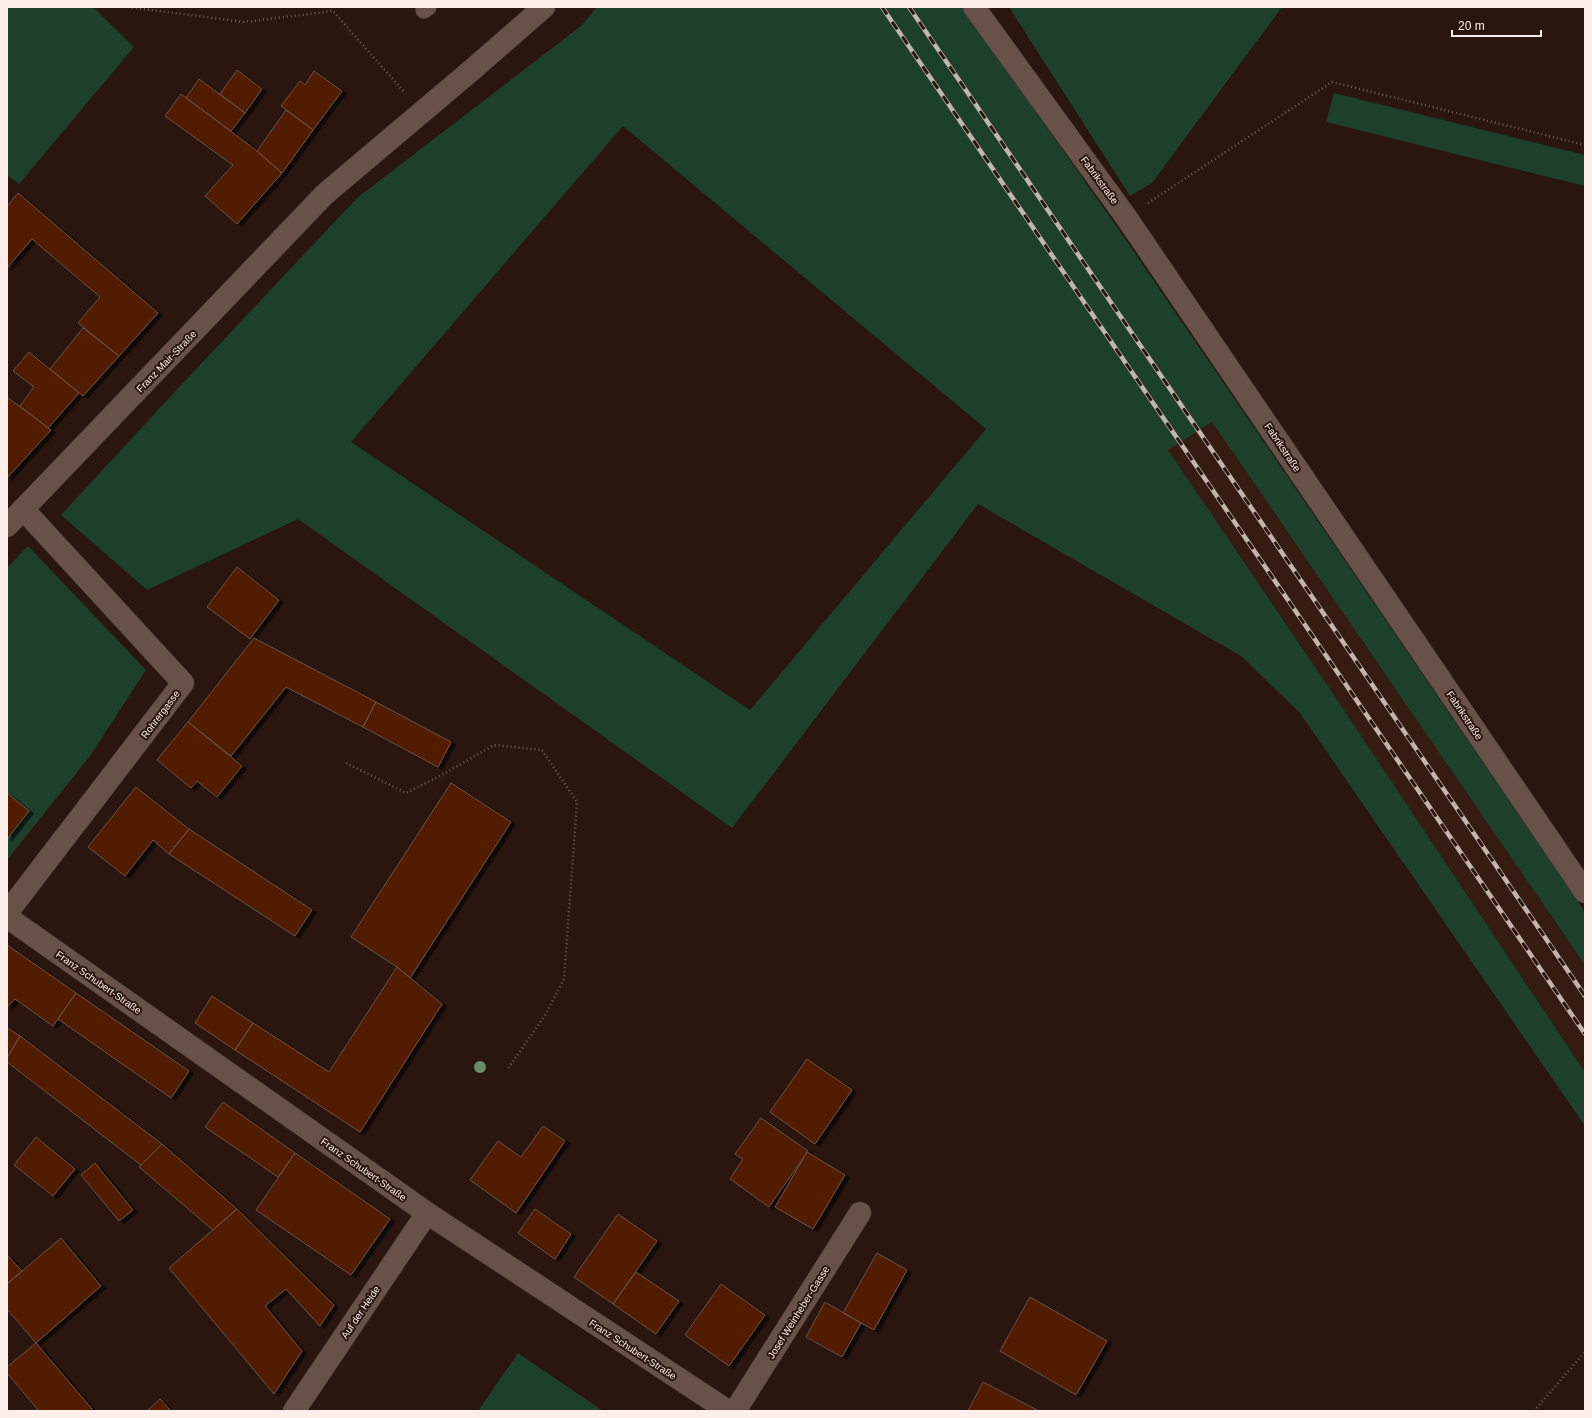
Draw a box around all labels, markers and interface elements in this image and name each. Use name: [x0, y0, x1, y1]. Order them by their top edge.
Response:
scale bar: [1452, 12, 1541, 38]
text: 20 m: [1458, 19, 1485, 33]
street label: Fabrikstraße: [1079, 154, 1121, 207]
street label: Franz Mair-Straße: [134, 328, 199, 394]
street label: Fabrikstraße: [1262, 421, 1303, 474]
street label: Rohrergasse: [139, 688, 182, 740]
street label: Fabrikstraße: [1444, 689, 1485, 742]
street label: Franz Schubert-Straße: [54, 949, 144, 1016]
street label: Franz Schubert-Straße: [319, 1136, 409, 1203]
street label: Josef Weinheber-Gasse: [765, 1264, 832, 1361]
street label: Auf der Heide: [339, 1283, 382, 1341]
street label: Franz Schubert-Straße: [587, 1317, 679, 1382]

